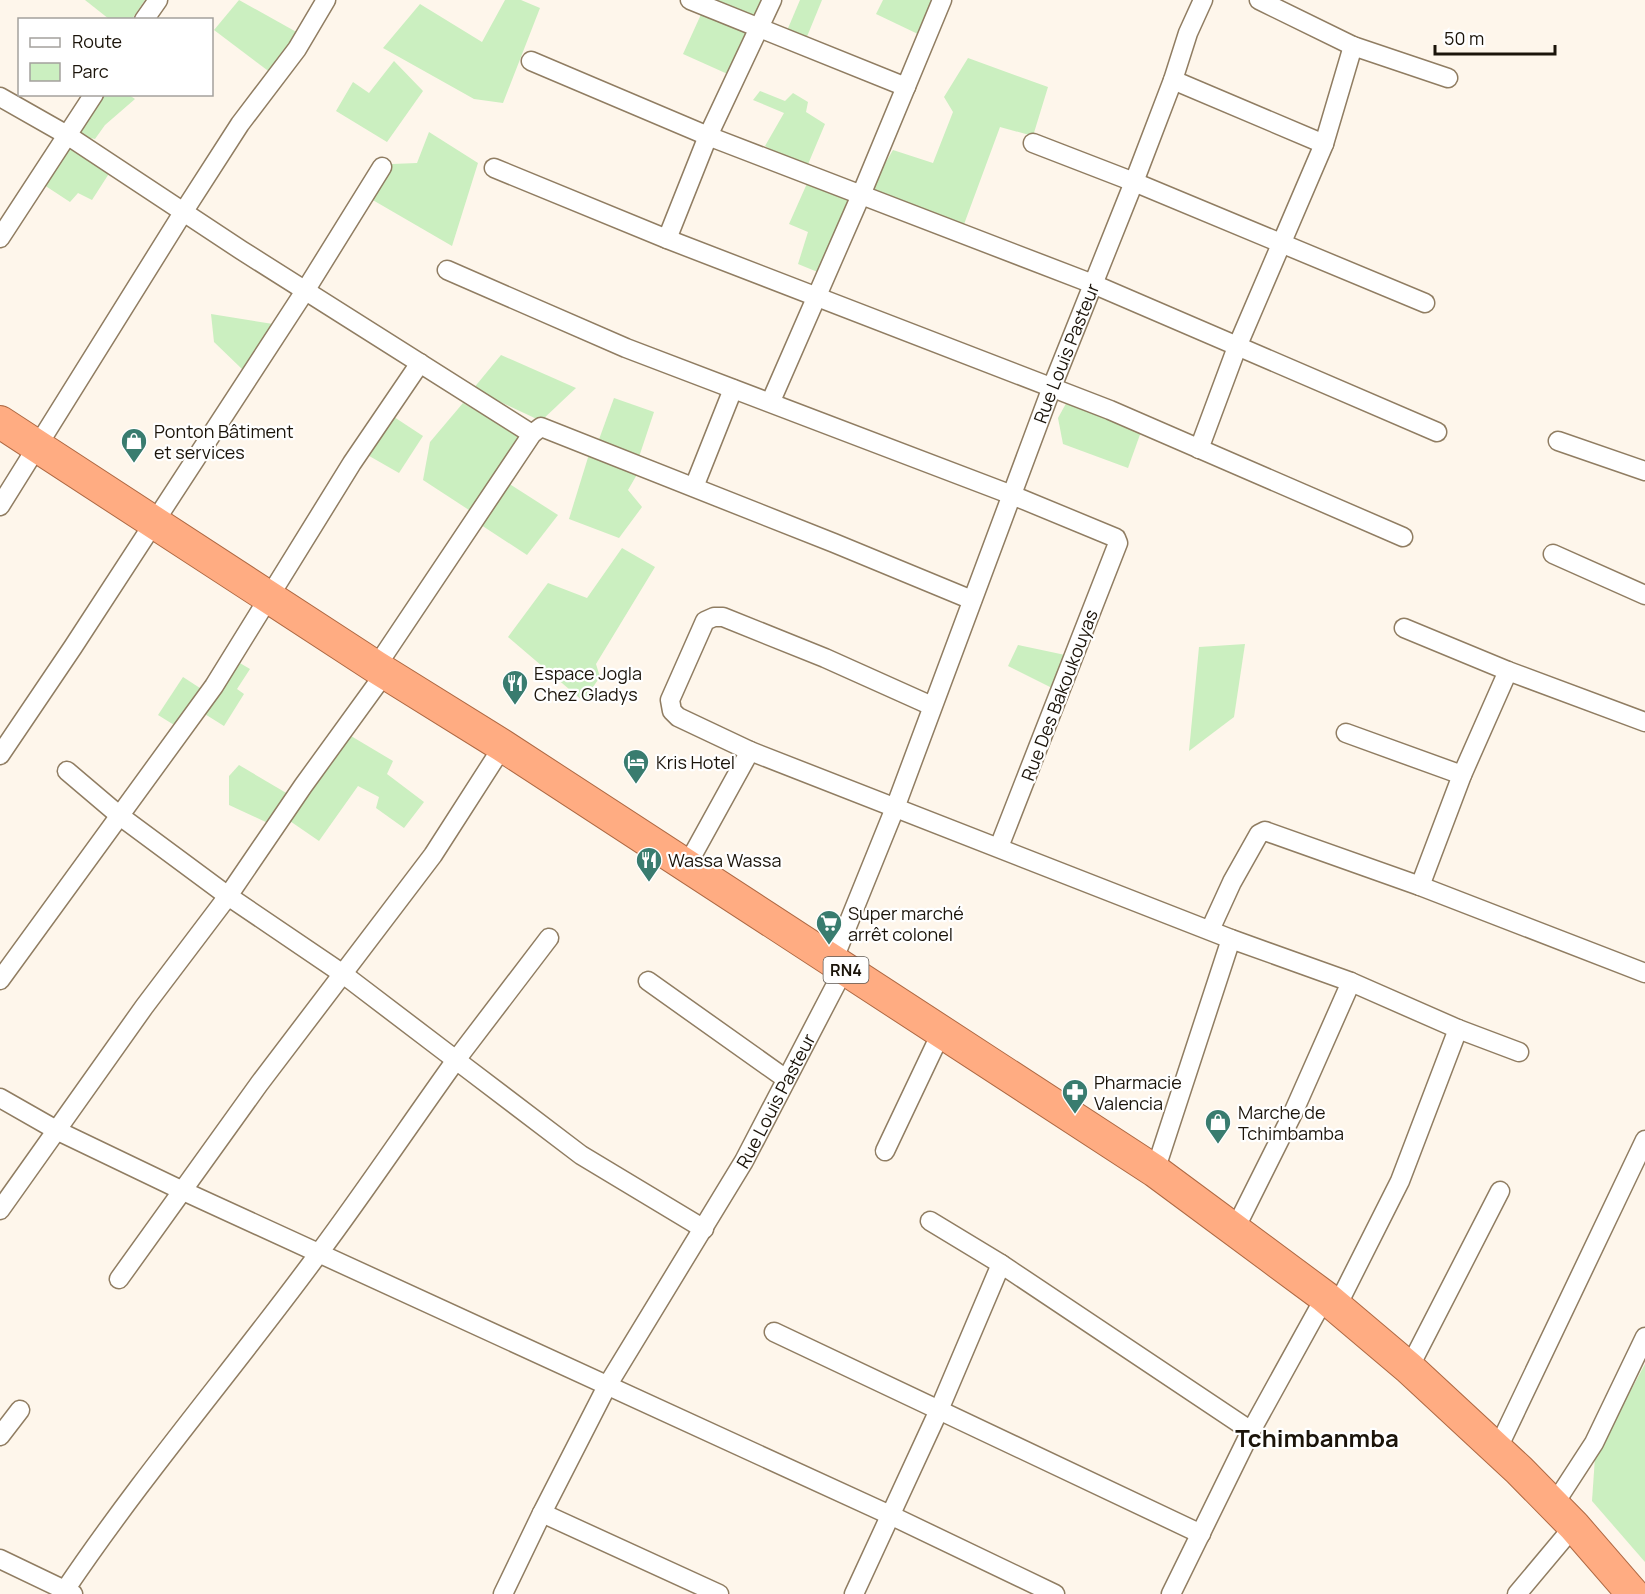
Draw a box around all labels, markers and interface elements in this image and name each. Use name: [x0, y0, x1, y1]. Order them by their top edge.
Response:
legend: [18, 18, 213, 96]
scale bar: [1435, 18, 1555, 56]
text: 50 m: [1444, 26, 1484, 50]
text: Route: [72, 29, 122, 53]
text: Parc: [72, 59, 109, 83]
street label: Rue Louis Pasteur: [1028, 279, 1104, 426]
place label: Ponton Bâtiment et services: [154, 419, 294, 464]
shop icon: Ponton Bâtiment et services: [119, 426, 149, 464]
street label: Rue Des Bakoukouyas: [1015, 606, 1103, 784]
place label: Espace Jogla Chez Gladys: [534, 661, 642, 706]
restaurant icon: Espace Jogla Chez Gladys: [500, 668, 530, 706]
hotel icon: Kris Hotel: [621, 747, 651, 785]
place label: Kris Hotel: [656, 750, 735, 774]
restaurant icon: Wassa Wassa: [634, 845, 664, 883]
place label: Wassa Wassa: [668, 848, 781, 872]
place label: Super marché arrêt colonel: [848, 901, 964, 946]
supermarket icon: Super marché arrêt colonel: [814, 908, 844, 946]
road number: RN4: [824, 957, 868, 983]
street label: Rue Louis Pasteur: [730, 1029, 821, 1173]
place label: Pharmacie Valencia: [1094, 1070, 1182, 1115]
pharmacy icon: Pharmacie Valencia: [1060, 1077, 1090, 1115]
place label: Marche de Tchimbamba: [1238, 1100, 1344, 1145]
shop icon: Marche de Tchimbamba: [1203, 1107, 1233, 1145]
district label: Tchimbanmba: [1235, 1421, 1399, 1454]

